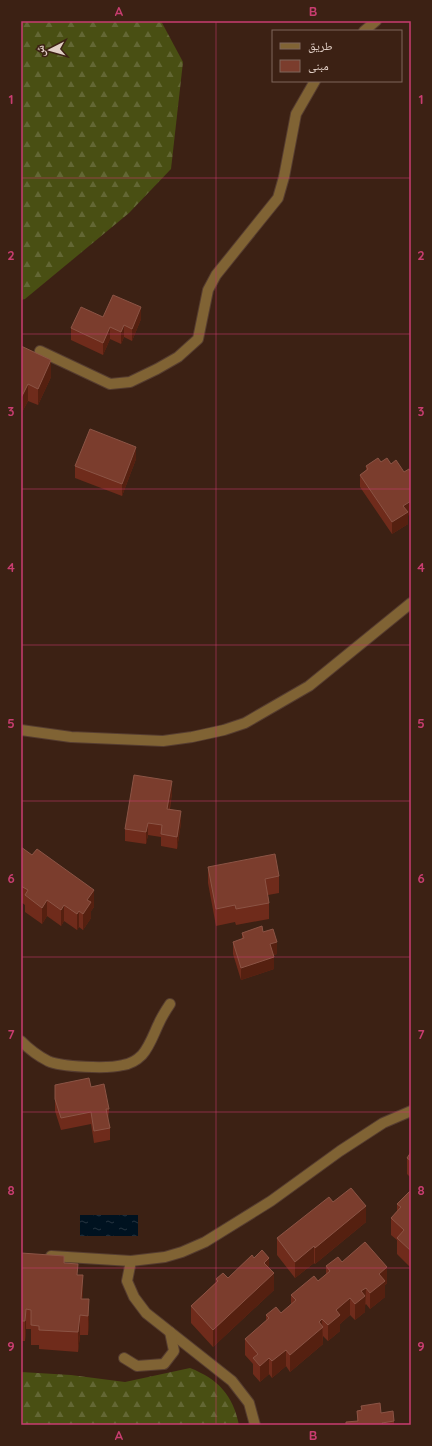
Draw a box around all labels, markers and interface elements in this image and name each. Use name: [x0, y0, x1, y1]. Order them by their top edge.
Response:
text: A: [115, 3, 124, 19]
text: B: [309, 3, 317, 19]
north arrow: [30, 30, 70, 70]
legend: [272, 30, 402, 82]
text: طريق: [308, 38, 333, 53]
text: ش: [32, 44, 49, 58]
text: مبنى: [308, 58, 329, 73]
text: 1: [8, 91, 14, 107]
text: 1: [418, 91, 424, 107]
text: 2: [7, 247, 15, 263]
text: 2: [417, 247, 425, 263]
text: 3: [8, 403, 15, 419]
text: 3: [418, 403, 425, 419]
text: 4: [7, 559, 15, 575]
text: 4: [417, 559, 425, 575]
text: 5: [7, 715, 15, 731]
text: 5: [417, 715, 425, 731]
text: 6: [7, 870, 15, 886]
text: 6: [417, 870, 425, 886]
text: 7: [7, 1026, 15, 1042]
text: 7: [417, 1026, 425, 1042]
text: 8: [7, 1182, 15, 1198]
text: 8: [417, 1182, 425, 1198]
text: 9: [7, 1338, 15, 1354]
text: 9: [417, 1338, 425, 1354]
text: A: [115, 1427, 124, 1443]
text: B: [309, 1427, 317, 1443]

